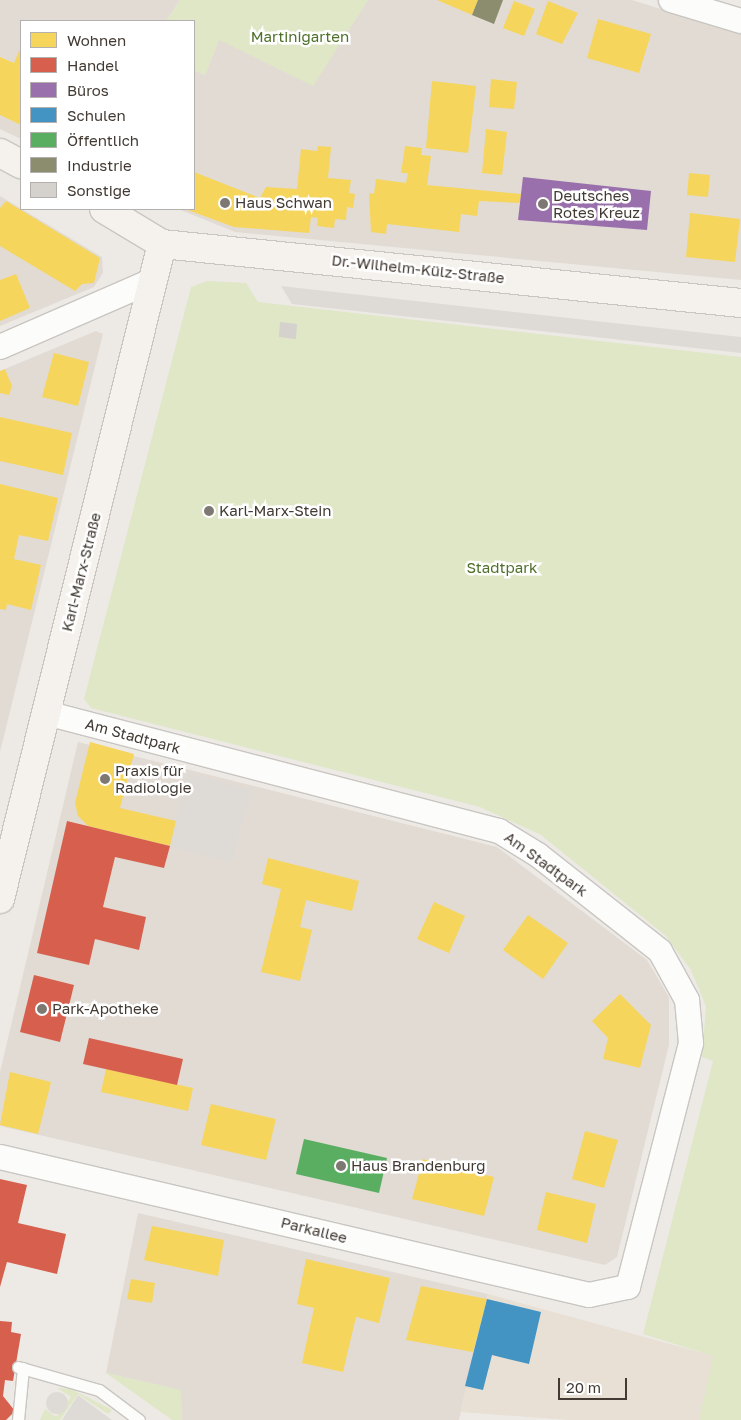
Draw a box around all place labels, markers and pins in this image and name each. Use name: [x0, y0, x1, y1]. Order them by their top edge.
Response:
place label: Deutsches Rotes Kreuz: [553, 186, 640, 221]
place label: Haus Schwan: [235, 194, 332, 212]
marker: Haus Schwan: [219, 197, 231, 209]
marker: Deutsches Rotes Kreuz: [537, 198, 549, 210]
place label: Karl-Marx-Stein: [219, 502, 331, 520]
marker: Karl-Marx-Stein: [203, 505, 215, 517]
place label: Praxis für Radiologie: [115, 761, 191, 796]
marker: Praxis für Radiologie: [99, 773, 111, 785]
place label: Park-Apotheke: [52, 1000, 159, 1018]
marker: Park-Apotheke: [36, 1003, 48, 1015]
place label: Haus Brandenburg: [351, 1157, 485, 1175]
marker: Haus Brandenburg: [335, 1160, 347, 1172]

